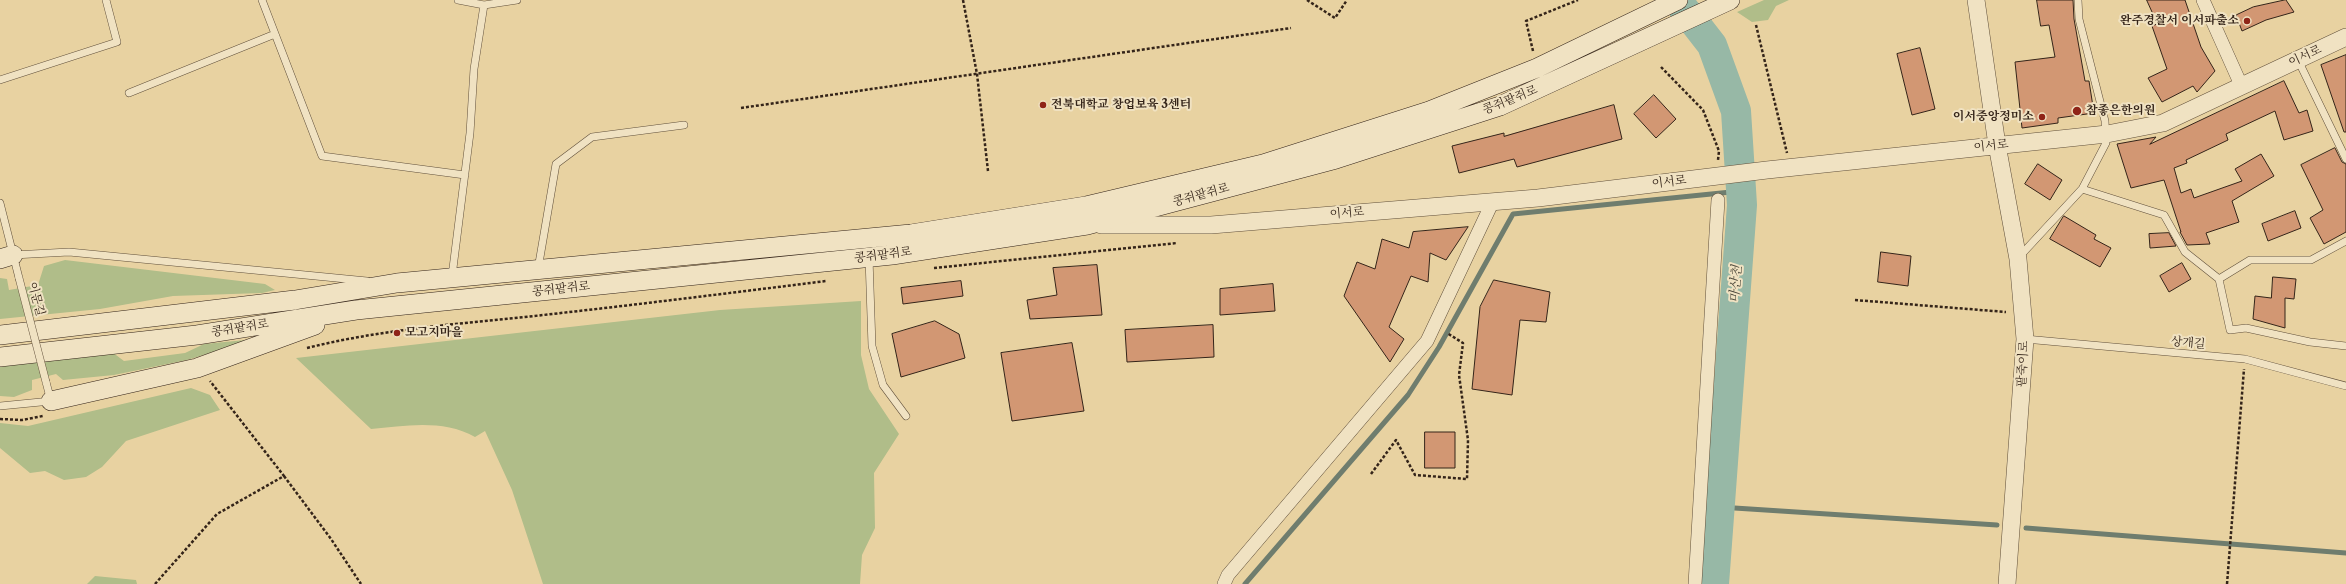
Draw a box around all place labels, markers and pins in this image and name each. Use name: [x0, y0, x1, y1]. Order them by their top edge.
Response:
place label: 완주경찰서 이서파출소: [2120, 14, 2239, 28]
marker: 완주경찰서 이서파출소: [2242, 16, 2252, 26]
place label: 전북대학교 창업보육 3센터: [1051, 98, 1191, 112]
marker: 전북대학교 창업보육 3센터: [1038, 100, 1048, 110]
place label: 참좋은한의원: [2086, 104, 2156, 118]
marker: 참좋은한의원: [2071, 105, 2083, 117]
place label: 이서중앙정미소: [1953, 110, 2034, 124]
marker: 이서중앙정미소: [2037, 112, 2047, 122]
place label: 모고지마을: [405, 326, 463, 340]
marker: 모고지마을: [392, 328, 402, 338]

